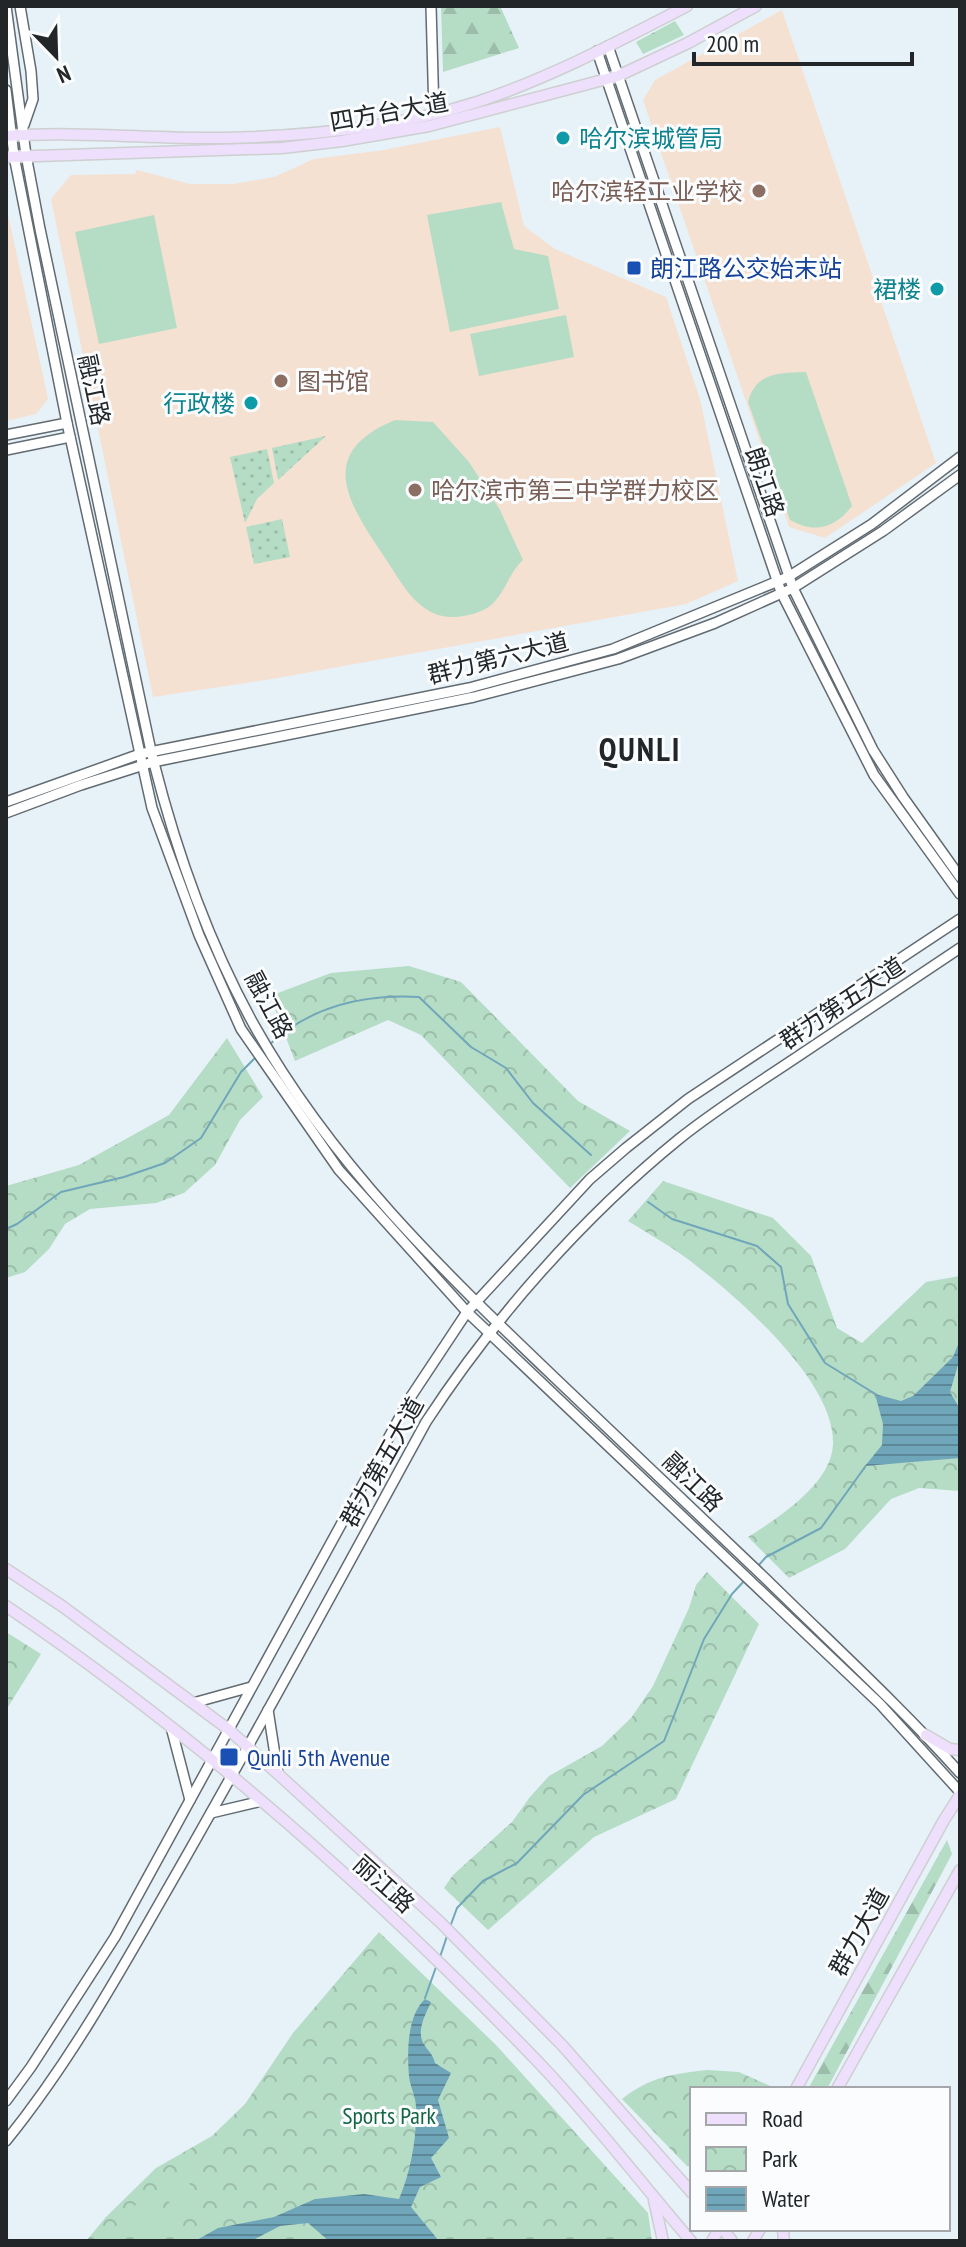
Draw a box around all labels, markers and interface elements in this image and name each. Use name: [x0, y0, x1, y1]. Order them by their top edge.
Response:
north arrow: [16, 16, 96, 96]
scale bar: [694, 16, 912, 66]
text: 200 m: [706, 28, 759, 59]
text: N: [53, 59, 75, 90]
street label: 四方台大道: [327, 86, 451, 138]
place label: 哈尔滨城管局: [579, 123, 723, 154]
marker: 哈尔滨城管局: [554, 129, 572, 147]
place label: 哈尔滨轻工业学校: [551, 176, 743, 207]
marker: 哈尔滨轻工业学校: [750, 182, 768, 200]
place label: 朗江路公交始末站: [650, 253, 842, 284]
marker: 朗江路公交始末站: [625, 259, 643, 277]
place label: 裙楼: [873, 274, 921, 305]
marker: 裙楼: [928, 280, 946, 298]
street label: 融江路: [71, 352, 117, 428]
place label: 图书馆: [297, 366, 369, 397]
marker: 图书馆: [272, 372, 290, 390]
place label: 行政楼: [163, 388, 235, 419]
marker: 行政楼: [242, 394, 260, 412]
street label: 朗江路: [739, 443, 791, 521]
place label: 哈尔滨市第三中学群力校区: [431, 475, 719, 506]
marker: 哈尔滨市第三中学群力校区: [406, 481, 424, 499]
street label: 群力第六大道: [424, 626, 572, 690]
district label: QUNLI: [599, 728, 681, 770]
street label: 群力第五大道: [774, 950, 910, 1056]
street label: 融江路: [238, 966, 300, 1044]
street label: 群力第五大道: [334, 1392, 430, 1532]
street label: 融江路: [656, 1446, 730, 1518]
place label: Qunli 5th Avenue: [247, 1742, 390, 1773]
marker: Qunli 5th Avenue: [218, 1746, 240, 1768]
street label: 丽江路: [347, 1848, 421, 1920]
street label: 群力大道: [822, 1883, 896, 1981]
legend: [690, 2087, 950, 2231]
park label: Sports Park: [342, 2100, 437, 2131]
text: Road: [762, 2103, 803, 2134]
text: Park: [762, 2143, 798, 2174]
text: Water: [762, 2183, 810, 2214]

